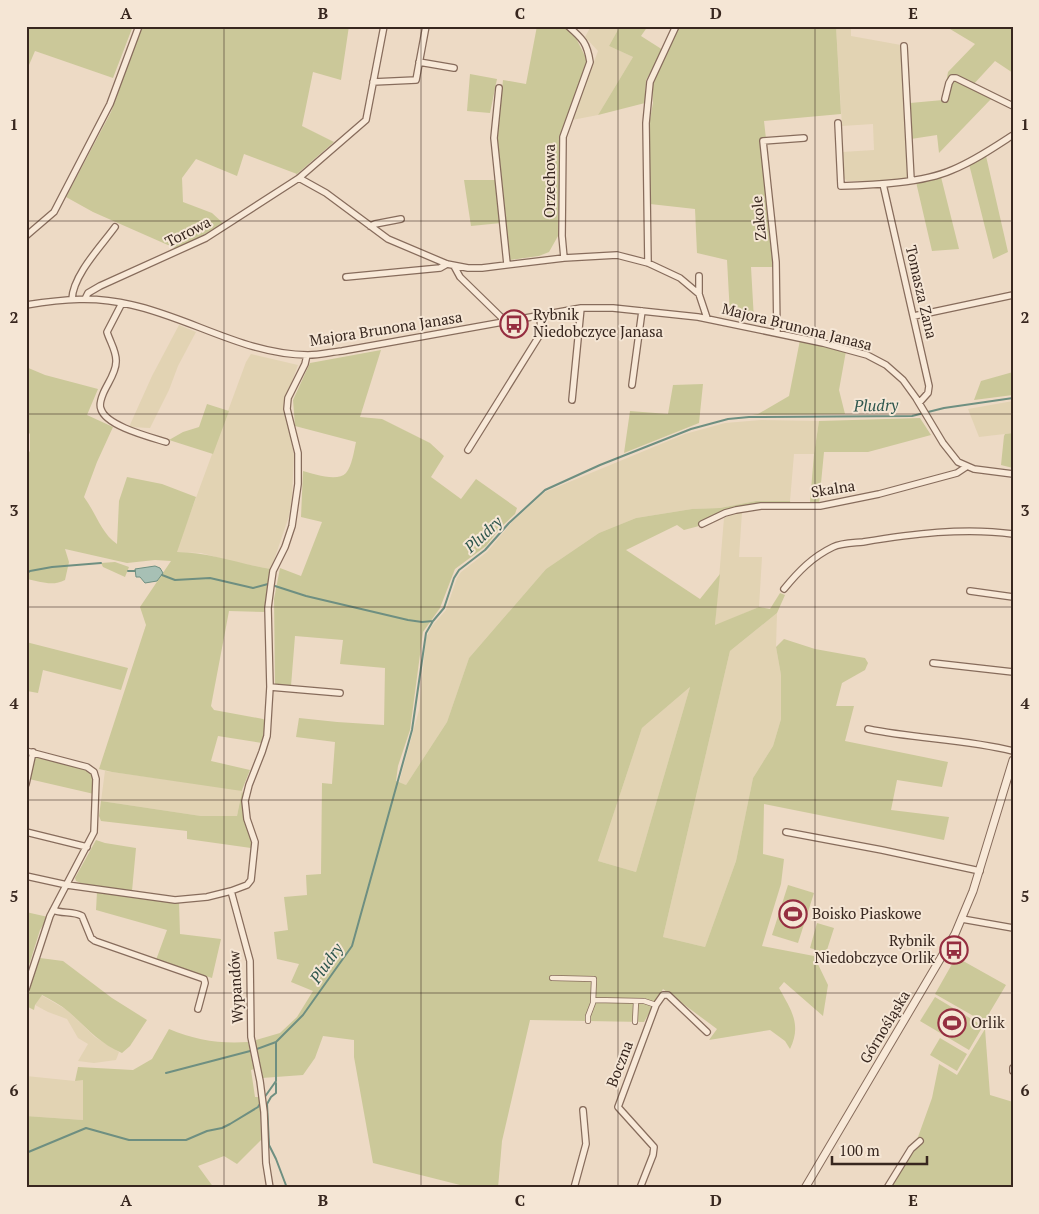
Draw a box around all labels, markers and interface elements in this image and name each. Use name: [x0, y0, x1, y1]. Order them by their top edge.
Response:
text: A: [120, 2, 132, 24]
text: B: [318, 2, 328, 24]
text: C: [515, 2, 525, 24]
text: D: [710, 2, 722, 24]
text: E: [908, 2, 918, 24]
text: 1: [9, 113, 19, 135]
text: 1: [1020, 113, 1030, 135]
street label: Orzechowa: [539, 144, 559, 218]
street label: Zakole: [746, 195, 770, 241]
street label: Torowa: [161, 211, 214, 251]
street label: Tomasza Zana: [901, 243, 943, 341]
street label: Majora Brunona Janasa: [720, 298, 875, 355]
place label: Rybnik Niedobczyce Janasa: [533, 304, 664, 341]
text: 2: [9, 306, 19, 328]
street label: Majora Brunona Janasa: [308, 306, 464, 350]
text: 2: [1020, 306, 1030, 328]
bus stop icon: Rybnik Niedobczyce Janasa: [499, 309, 529, 339]
water label: Pludry: [853, 394, 899, 416]
street label: Skalna: [809, 475, 857, 501]
text: 3: [9, 499, 19, 521]
text: 3: [1020, 499, 1030, 521]
water label: Pludry: [459, 510, 507, 558]
text: 4: [9, 692, 19, 714]
text: 4: [1020, 692, 1030, 714]
text: 5: [9, 885, 19, 907]
text: 5: [1020, 885, 1030, 907]
sports icon: Boisko Piaskowe: [778, 899, 808, 929]
place label: Boisko Piaskowe: [812, 903, 922, 923]
place label: Rybnik Niedobczyce Orlik: [814, 930, 935, 967]
bus stop icon: Rybnik Niedobczyce Orlik: [939, 935, 969, 965]
water label: Pludry: [304, 938, 348, 988]
street label: Wypandów: [223, 949, 247, 1024]
street label: Górnośląska: [854, 986, 914, 1067]
sports icon: Orlik: [937, 1008, 967, 1038]
place label: Orlik: [971, 1012, 1005, 1032]
street label: Boczna: [601, 1037, 637, 1090]
text: 6: [9, 1079, 19, 1101]
text: 6: [1020, 1079, 1030, 1101]
scale bar: [832, 1134, 926, 1166]
text: 100 m: [839, 1140, 880, 1160]
text: A: [120, 1189, 132, 1211]
text: B: [318, 1189, 328, 1211]
text: C: [515, 1189, 525, 1211]
text: D: [710, 1189, 722, 1211]
text: E: [908, 1189, 918, 1211]

